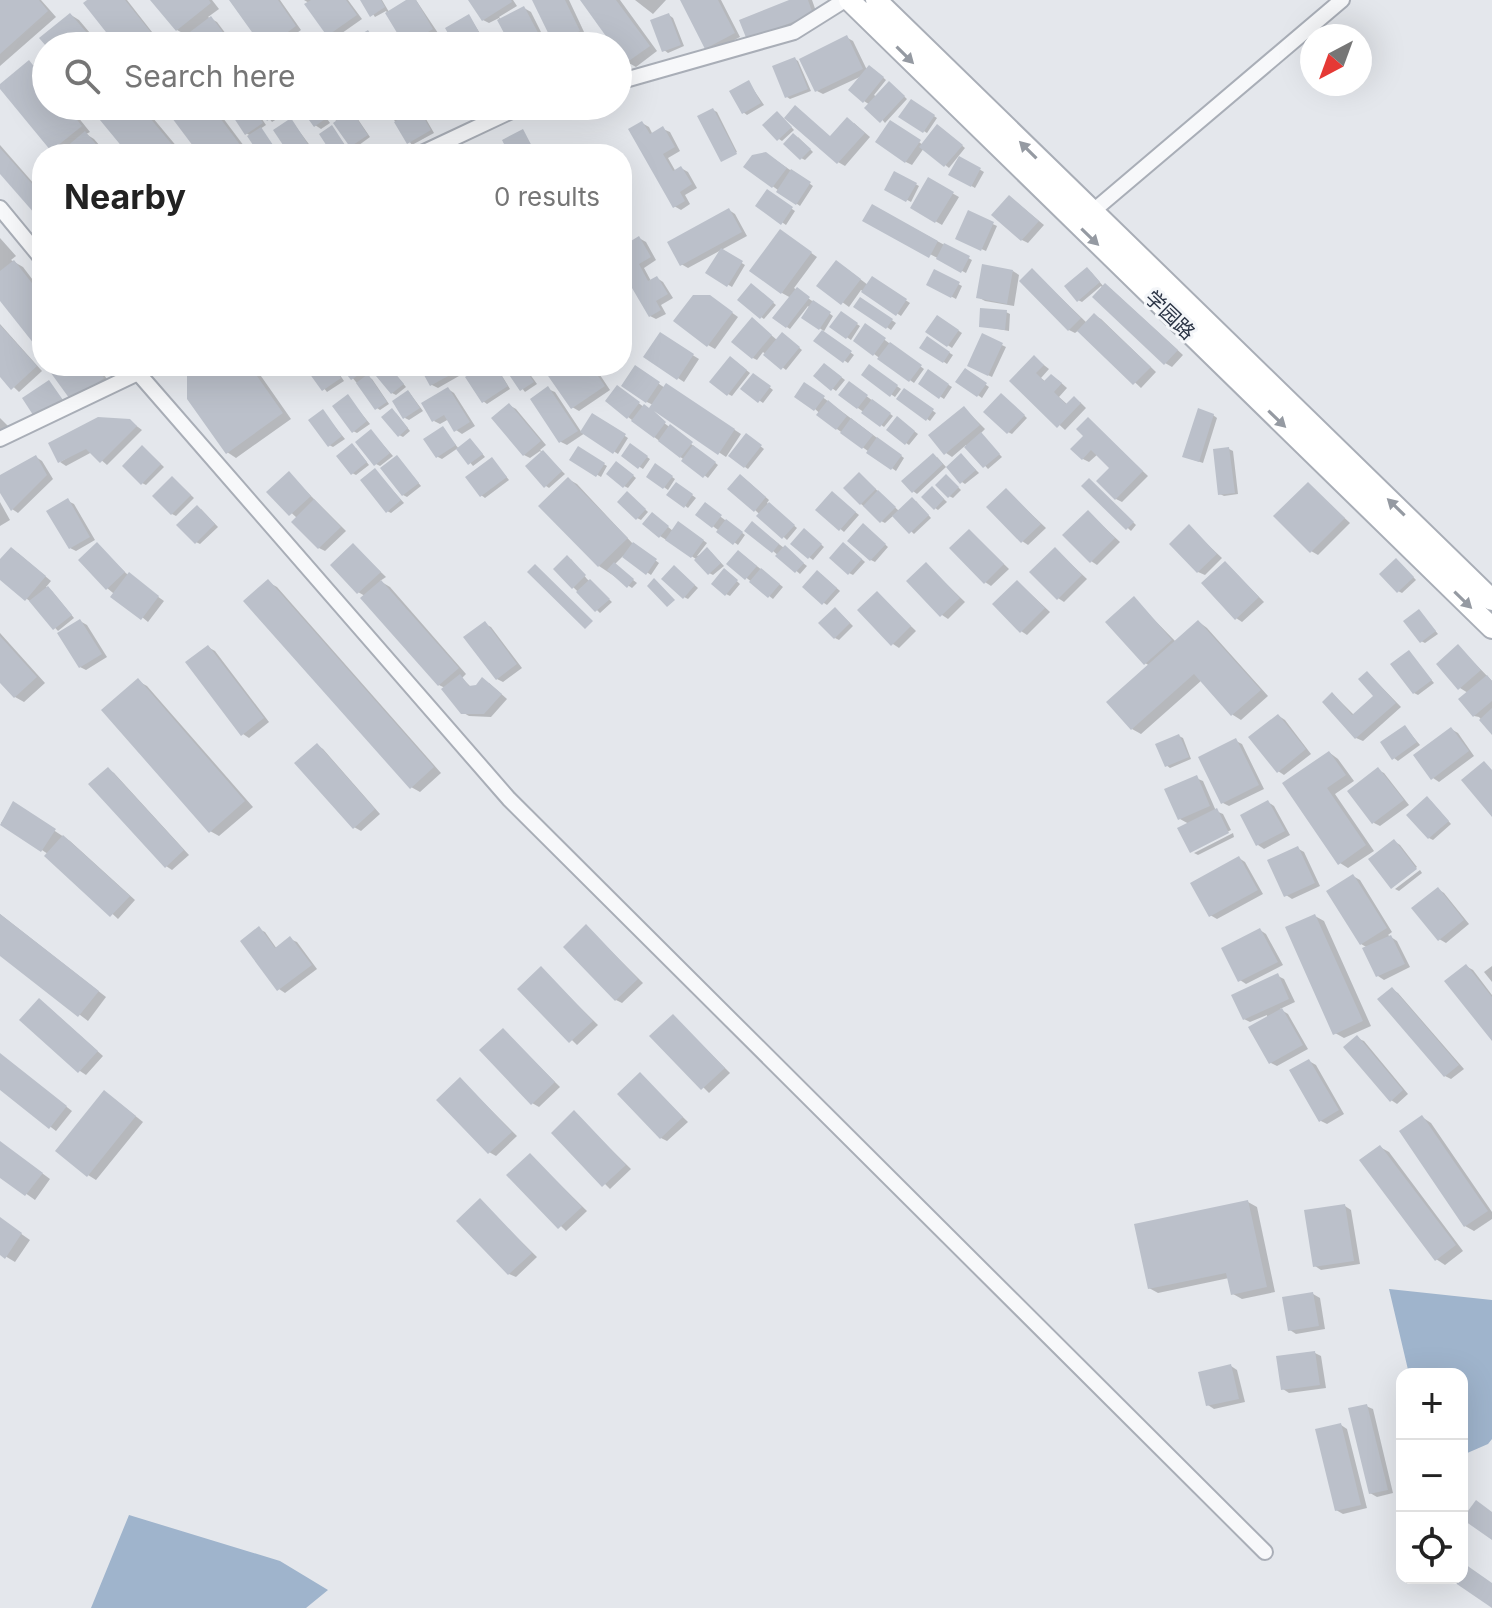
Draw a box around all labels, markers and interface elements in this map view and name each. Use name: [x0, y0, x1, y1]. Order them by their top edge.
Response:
north arrow: [1300, 24, 1372, 96]
search box: [32, 32, 632, 120]
one-way arrow: [895, 45, 914, 64]
icon: search: [60, 54, 104, 98]
text: Search here: [124, 58, 296, 94]
one-way arrow: [1019, 142, 1038, 160]
text: Nearby: [64, 176, 186, 217]
text: 0 results: [494, 181, 600, 212]
one-way arrow: [1080, 228, 1099, 246]
street label: 学园路: [1140, 286, 1200, 344]
one-way arrow: [1267, 409, 1286, 427]
one-way arrow: [1387, 498, 1406, 517]
one-way arrow: [1453, 590, 1472, 608]
map controls: [1396, 1368, 1468, 1584]
button: +: [1396, 1368, 1468, 1440]
button: −: [1396, 1440, 1468, 1512]
button: locate: [1396, 1512, 1468, 1584]

